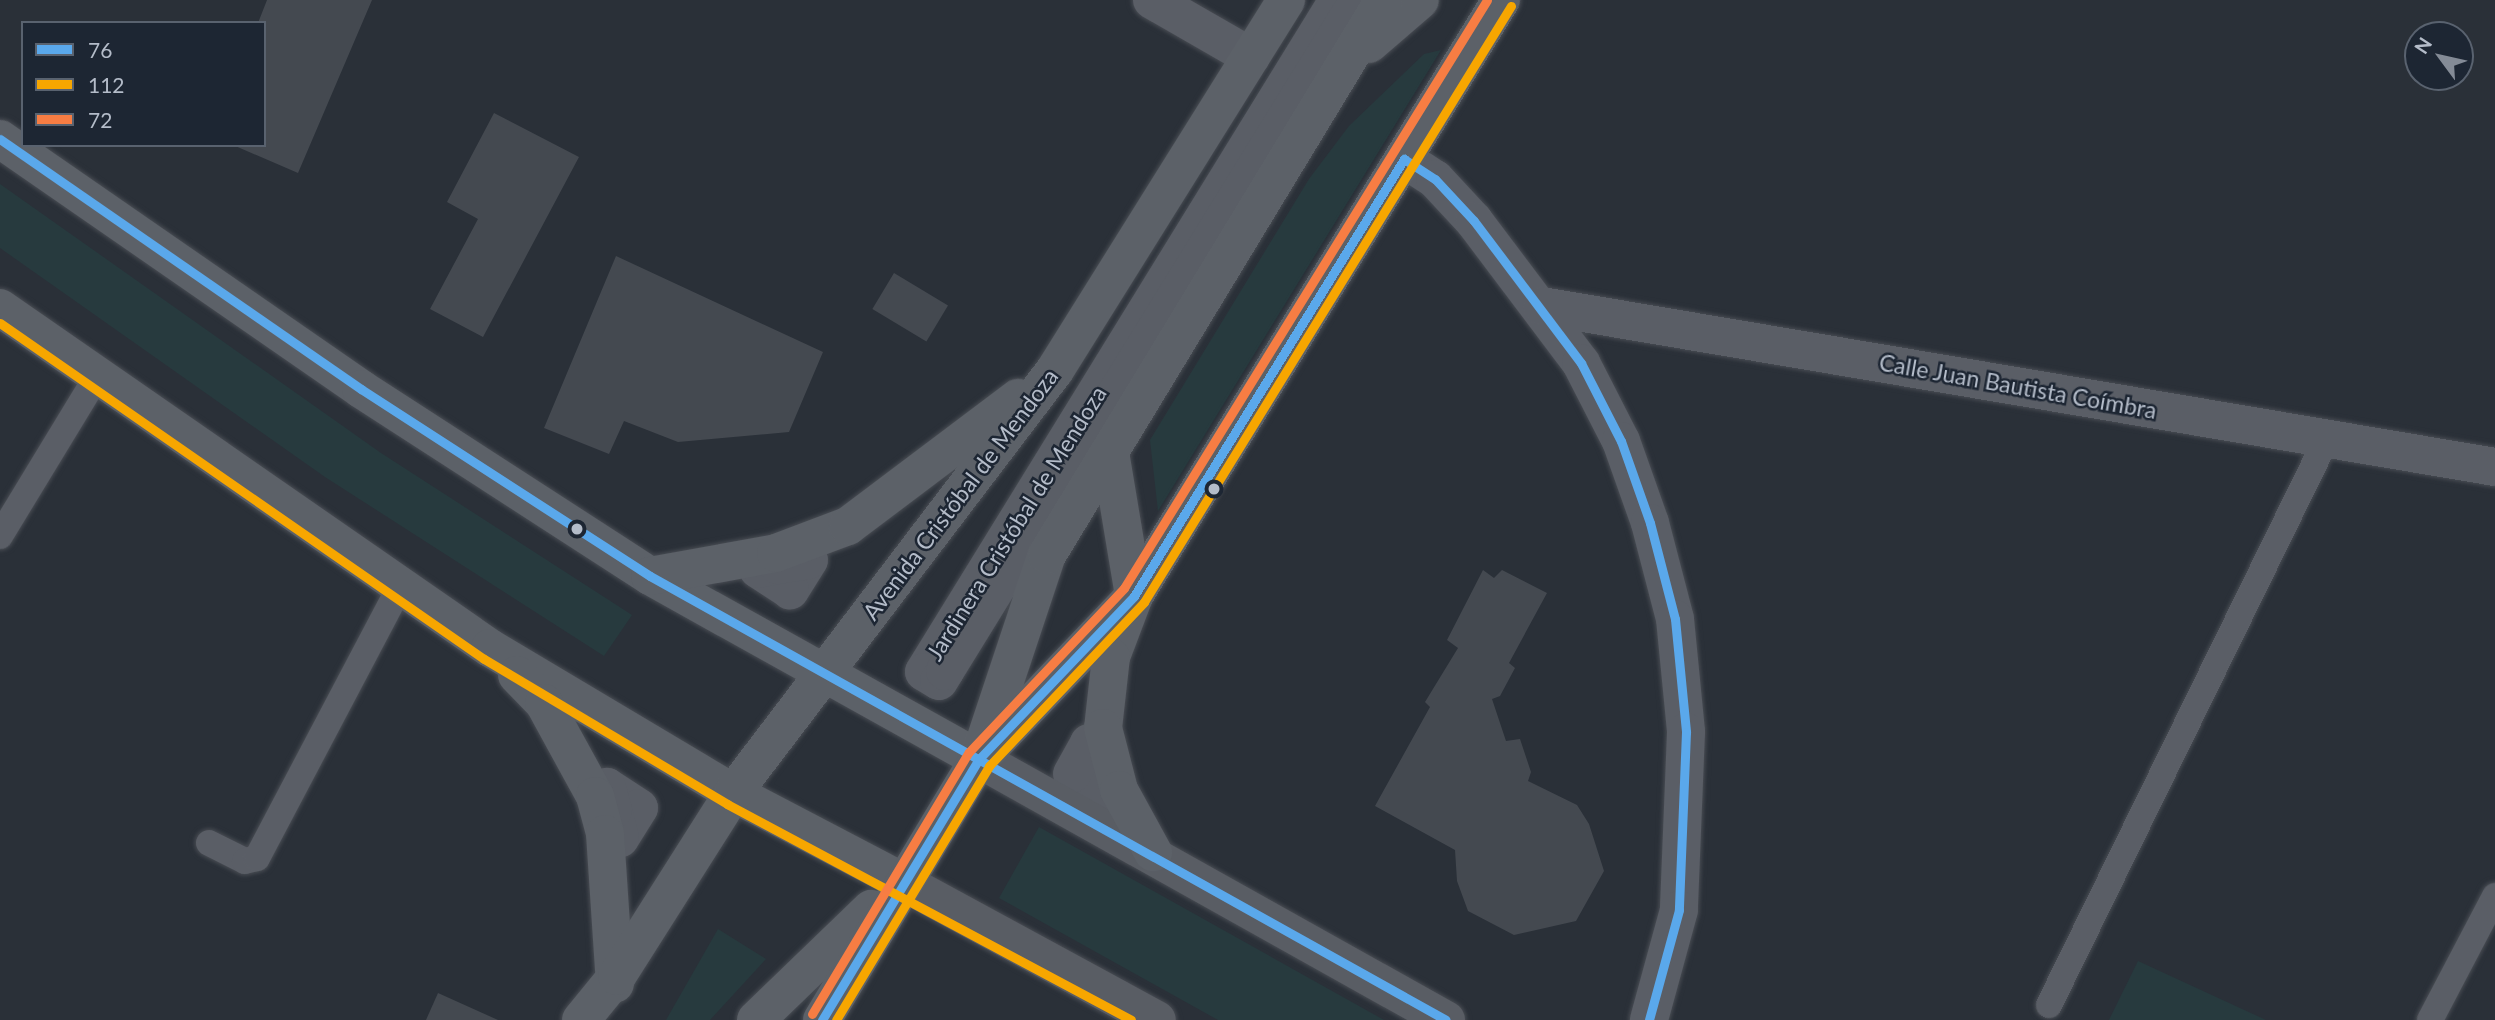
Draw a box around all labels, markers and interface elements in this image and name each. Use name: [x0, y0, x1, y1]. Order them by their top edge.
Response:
legend: [21, 21, 266, 147]
north arrow: [2404, 21, 2474, 91]
text: N: [2409, 33, 2436, 58]
text: 76: [88, 37, 112, 62]
text: 112: [88, 72, 125, 97]
text: 72: [88, 107, 112, 132]
street label: Calle Juan Bautista Coímbra: [1877, 348, 2159, 424]
street label: Avenida Cristóbal de Mendoza: [857, 363, 1063, 625]
street label: Jardinera Cristóbal de Mendoza: [920, 381, 1112, 665]
unlabelled marker: [1207, 482, 1221, 496]
unlabelled marker: [570, 522, 584, 536]

